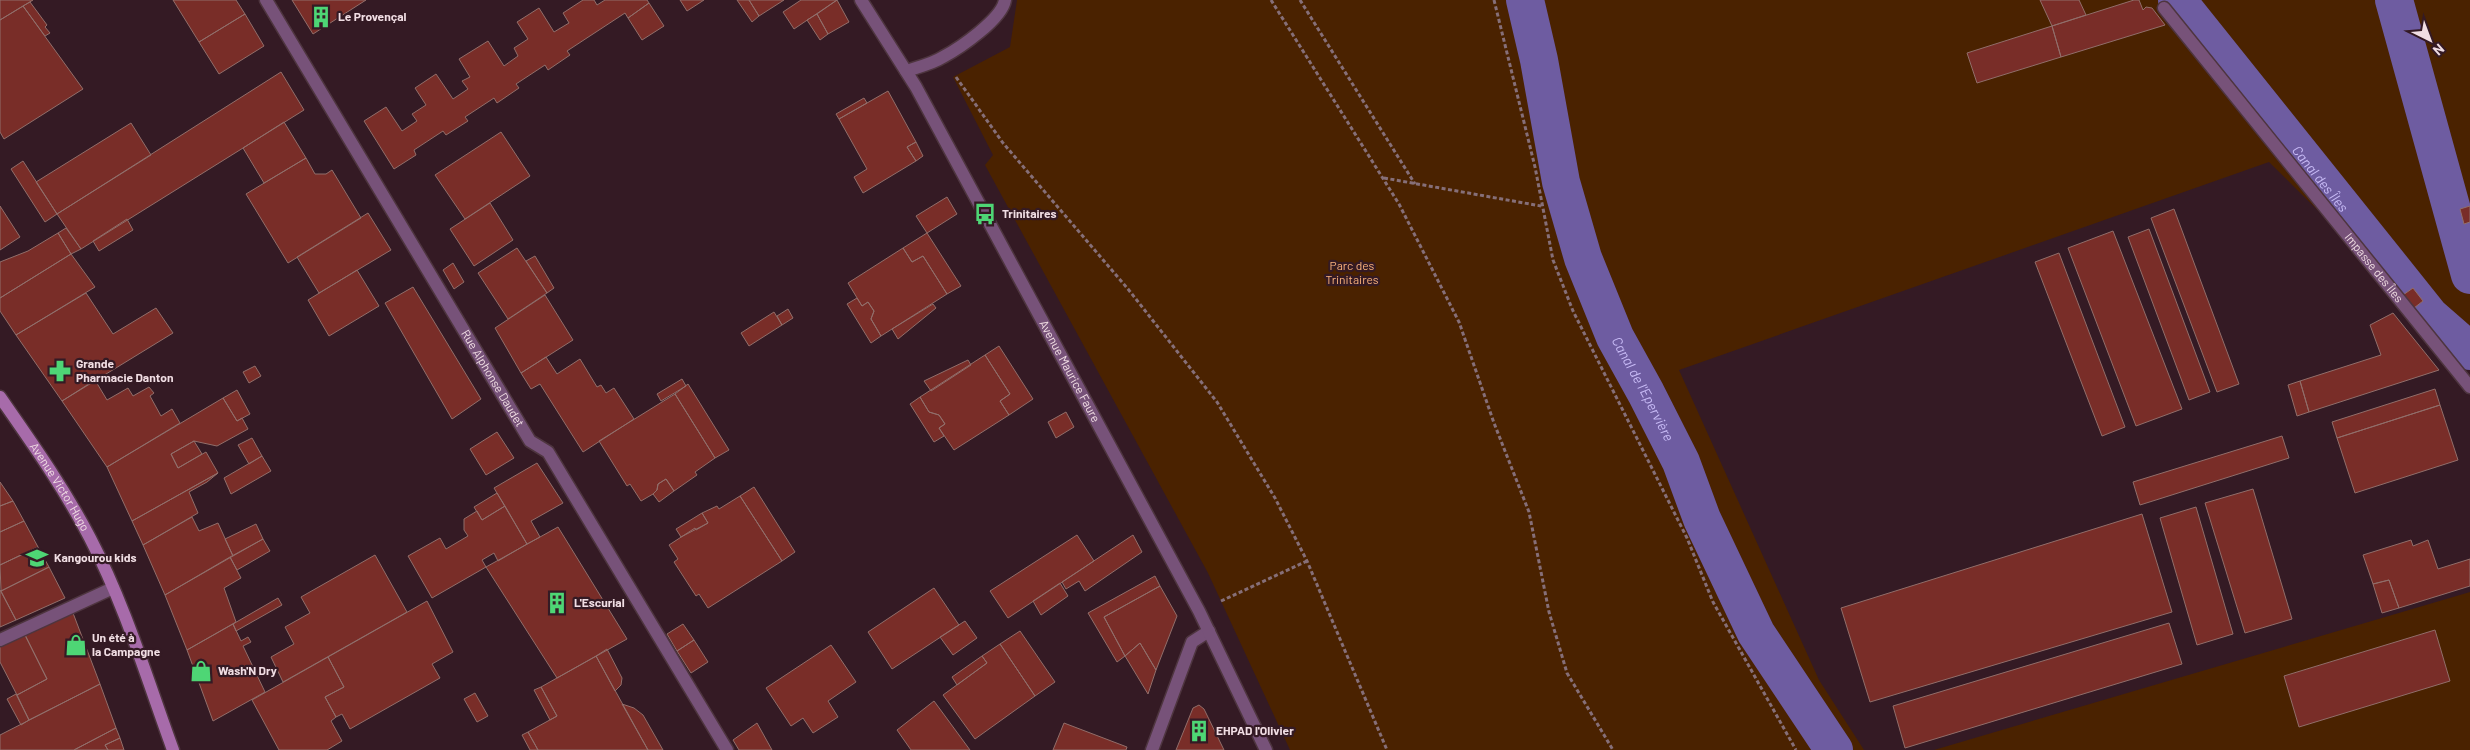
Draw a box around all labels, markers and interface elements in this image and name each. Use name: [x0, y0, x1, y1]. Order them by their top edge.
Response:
building icon: Le Provençal: [308, 4, 334, 30]
place label: Le Provençal: [338, 9, 406, 23]
north arrow: [2405, 15, 2455, 65]
text: N: [2430, 41, 2448, 59]
water label: Canal des Îles: [2289, 142, 2352, 215]
bus stop icon: Trinitaires: [972, 201, 998, 227]
place label: Trinitaires: [1002, 206, 1057, 220]
street label: Impasse des Îles: [2342, 230, 2407, 305]
park label: Parc des Trinitaires: [1325, 258, 1379, 286]
street label: Avenue Maurice Faure: [1037, 317, 1104, 424]
street label: Rue Alphonse Daudet: [459, 327, 528, 429]
water label: Canal de l'Epervière: [1609, 334, 1678, 444]
place label: Grande Pharmacie Danton: [76, 356, 173, 384]
pharmacy icon: Grande Pharmacie Danton: [47, 358, 73, 384]
street label: Avenue Victor Hugo: [28, 440, 93, 533]
school or university icon: Kangourou kids: [24, 545, 50, 571]
place label: Kangourou kids: [54, 550, 137, 564]
building icon: L'Escurial: [544, 590, 570, 616]
place label: L'Escurial: [574, 595, 625, 609]
place label: Un été à la Campagne: [92, 630, 161, 658]
shop icon: Un été à la Campagne: [63, 632, 89, 658]
shop icon: Wash'N Dry: [188, 658, 214, 684]
place label: Wash'N Dry: [218, 663, 277, 677]
building icon: EHPAD l'Olivier: [1186, 718, 1212, 744]
place label: EHPAD l'Olivier: [1216, 723, 1294, 737]

